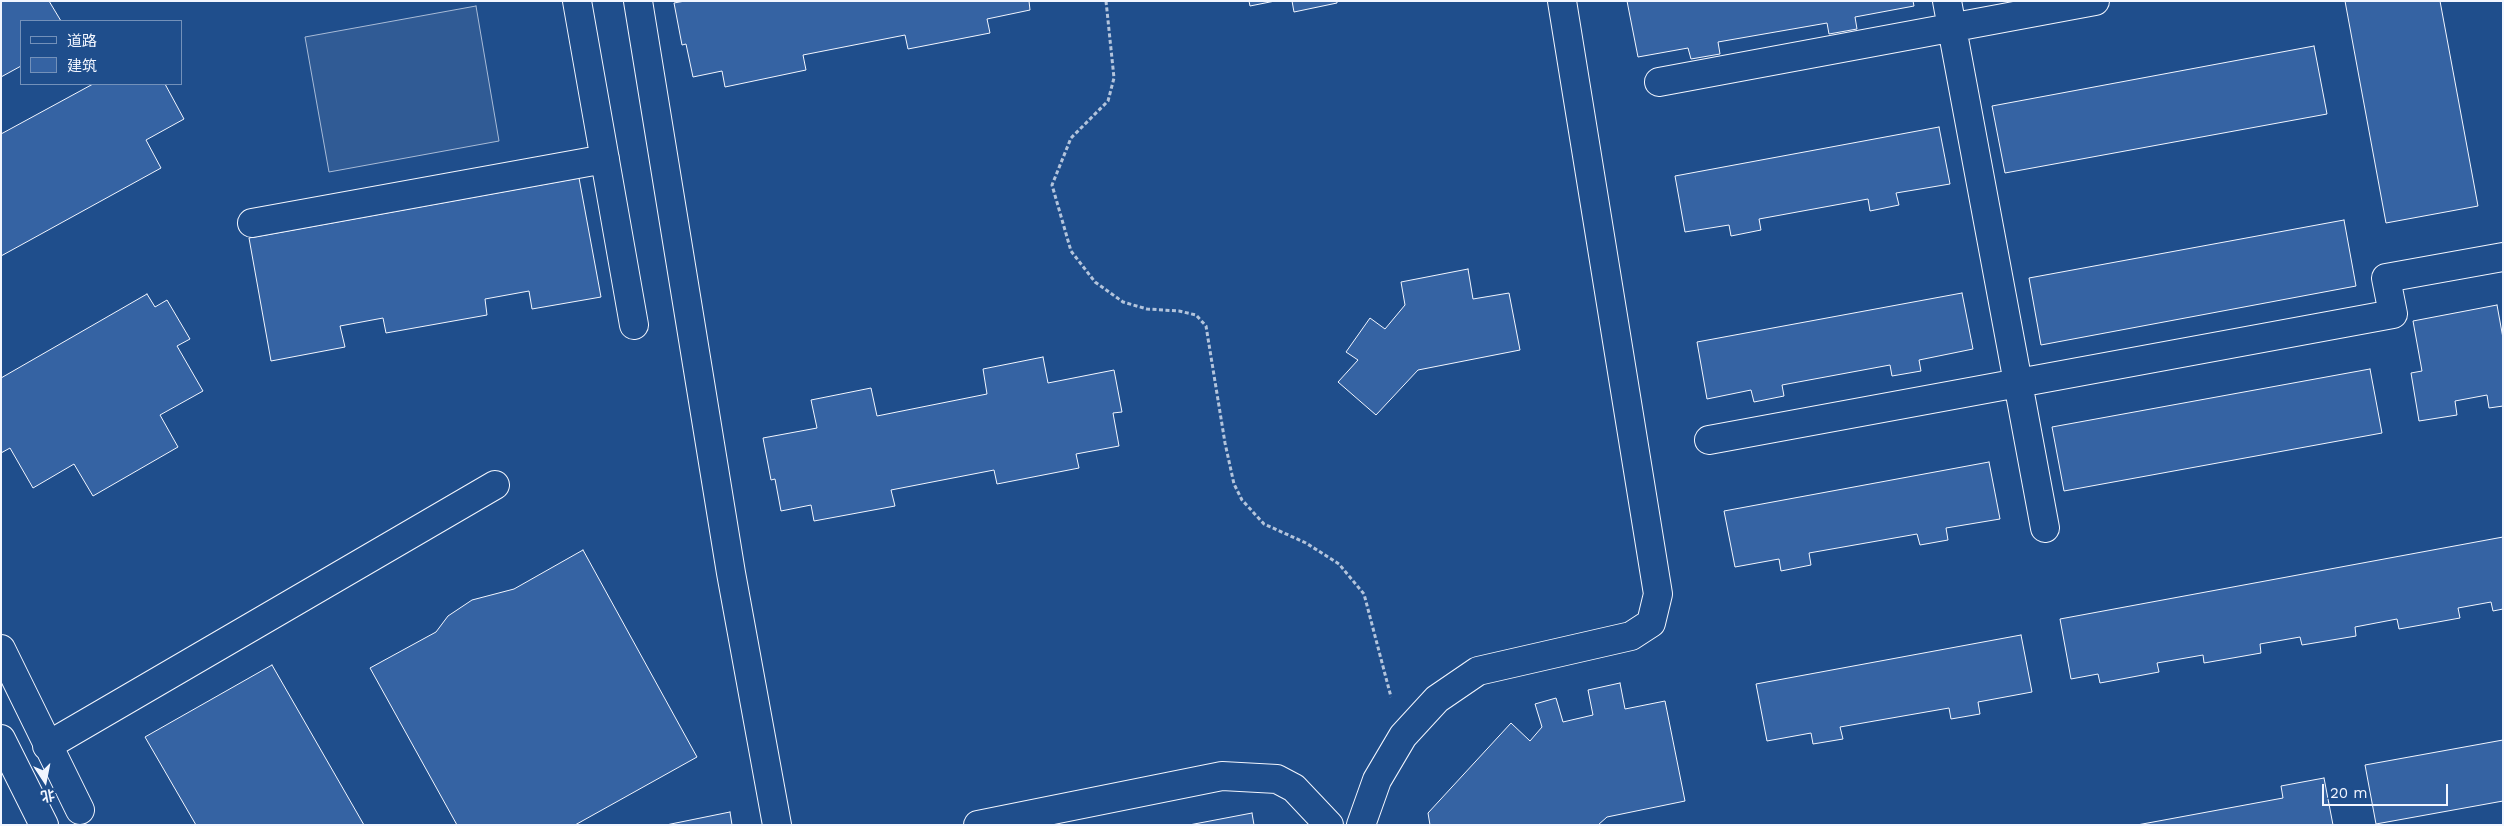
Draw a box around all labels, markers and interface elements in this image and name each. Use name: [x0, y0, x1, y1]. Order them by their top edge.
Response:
legend: [20, 20, 182, 85]
text: 道路: [67, 32, 97, 50]
text: 建筑: [67, 57, 97, 75]
north arrow: [20, 756, 70, 806]
scale bar: [2324, 774, 2450, 806]
text: 20 m: [2330, 784, 2368, 802]
text: 北: [39, 787, 56, 805]

